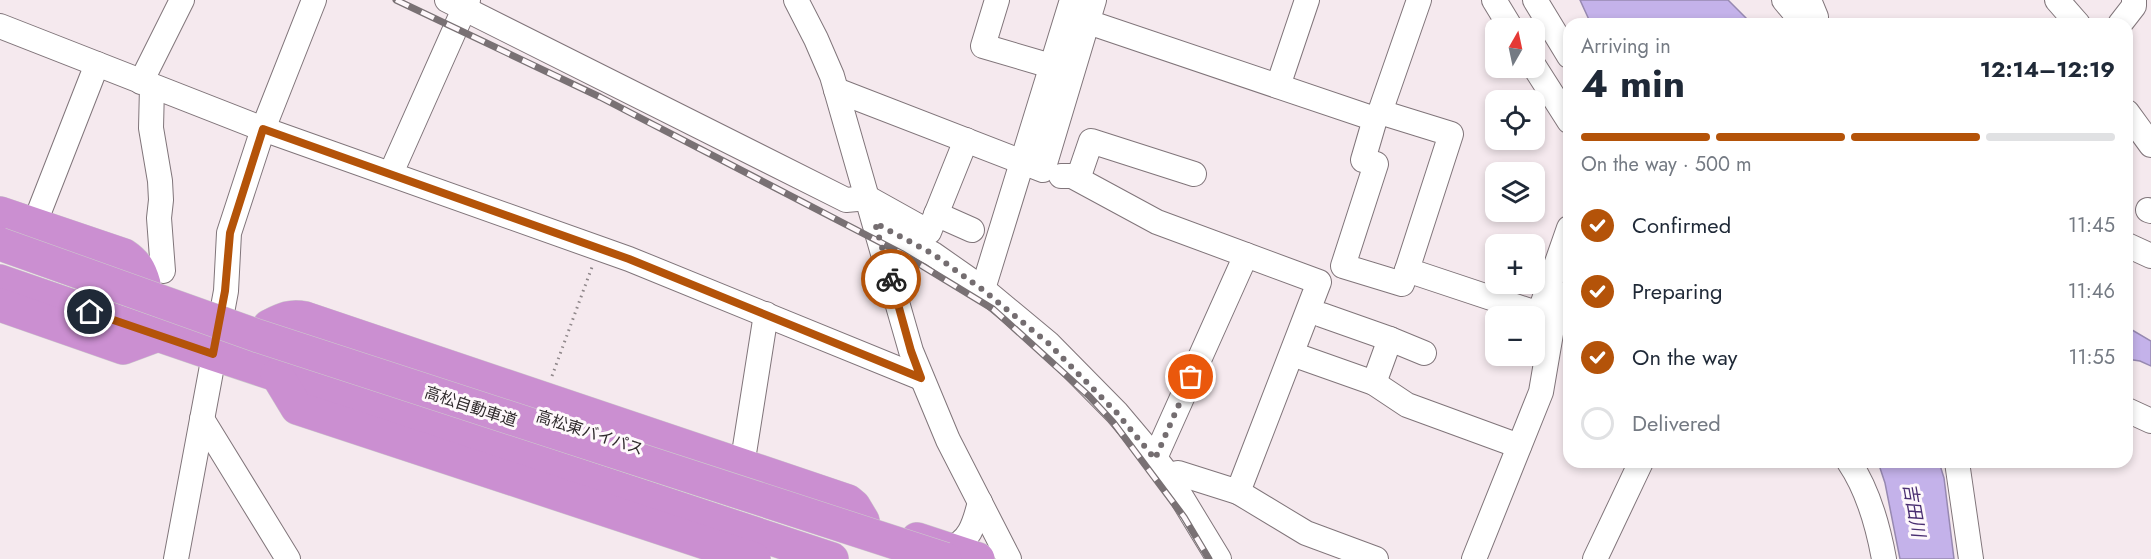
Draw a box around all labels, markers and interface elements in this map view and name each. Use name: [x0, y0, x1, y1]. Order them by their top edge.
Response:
north arrow: [1485, 18, 1545, 78]
map controls: [1485, 18, 1545, 366]
text: Arriving in: [1581, 32, 1671, 61]
text: 12:14–12:19: [1980, 53, 2115, 85]
text: 4 min: [1581, 55, 1685, 112]
button: locate: [1485, 90, 1545, 150]
text: On the way · 500 m: [1581, 150, 1752, 179]
button: layers: [1485, 162, 1545, 222]
icon: check: [1581, 209, 1614, 242]
text: Confirmed: [1632, 209, 1731, 241]
text: 11:45: [2068, 211, 2115, 240]
button: +: [1485, 234, 1545, 294]
courier: [861, 249, 921, 309]
icon: bike: [875, 263, 908, 296]
icon: check: [1581, 275, 1614, 308]
text: Preparing: [1632, 275, 1723, 307]
text: 11:46: [2068, 277, 2115, 306]
pin: [64, 286, 115, 337]
icon: home: [73, 295, 106, 328]
button: −: [1485, 306, 1545, 366]
icon: check: [1581, 341, 1614, 374]
text: On the way: [1632, 341, 1737, 373]
text: 11:55: [2068, 343, 2115, 372]
pin: [1165, 351, 1216, 402]
icon: bag: [1174, 360, 1207, 393]
street label: 高松自動車道: [422, 381, 520, 432]
street label: 高松東バイパス: [533, 404, 647, 461]
text: Delivered: [1632, 407, 1721, 439]
water label: 吉田川: [1897, 481, 1932, 541]

